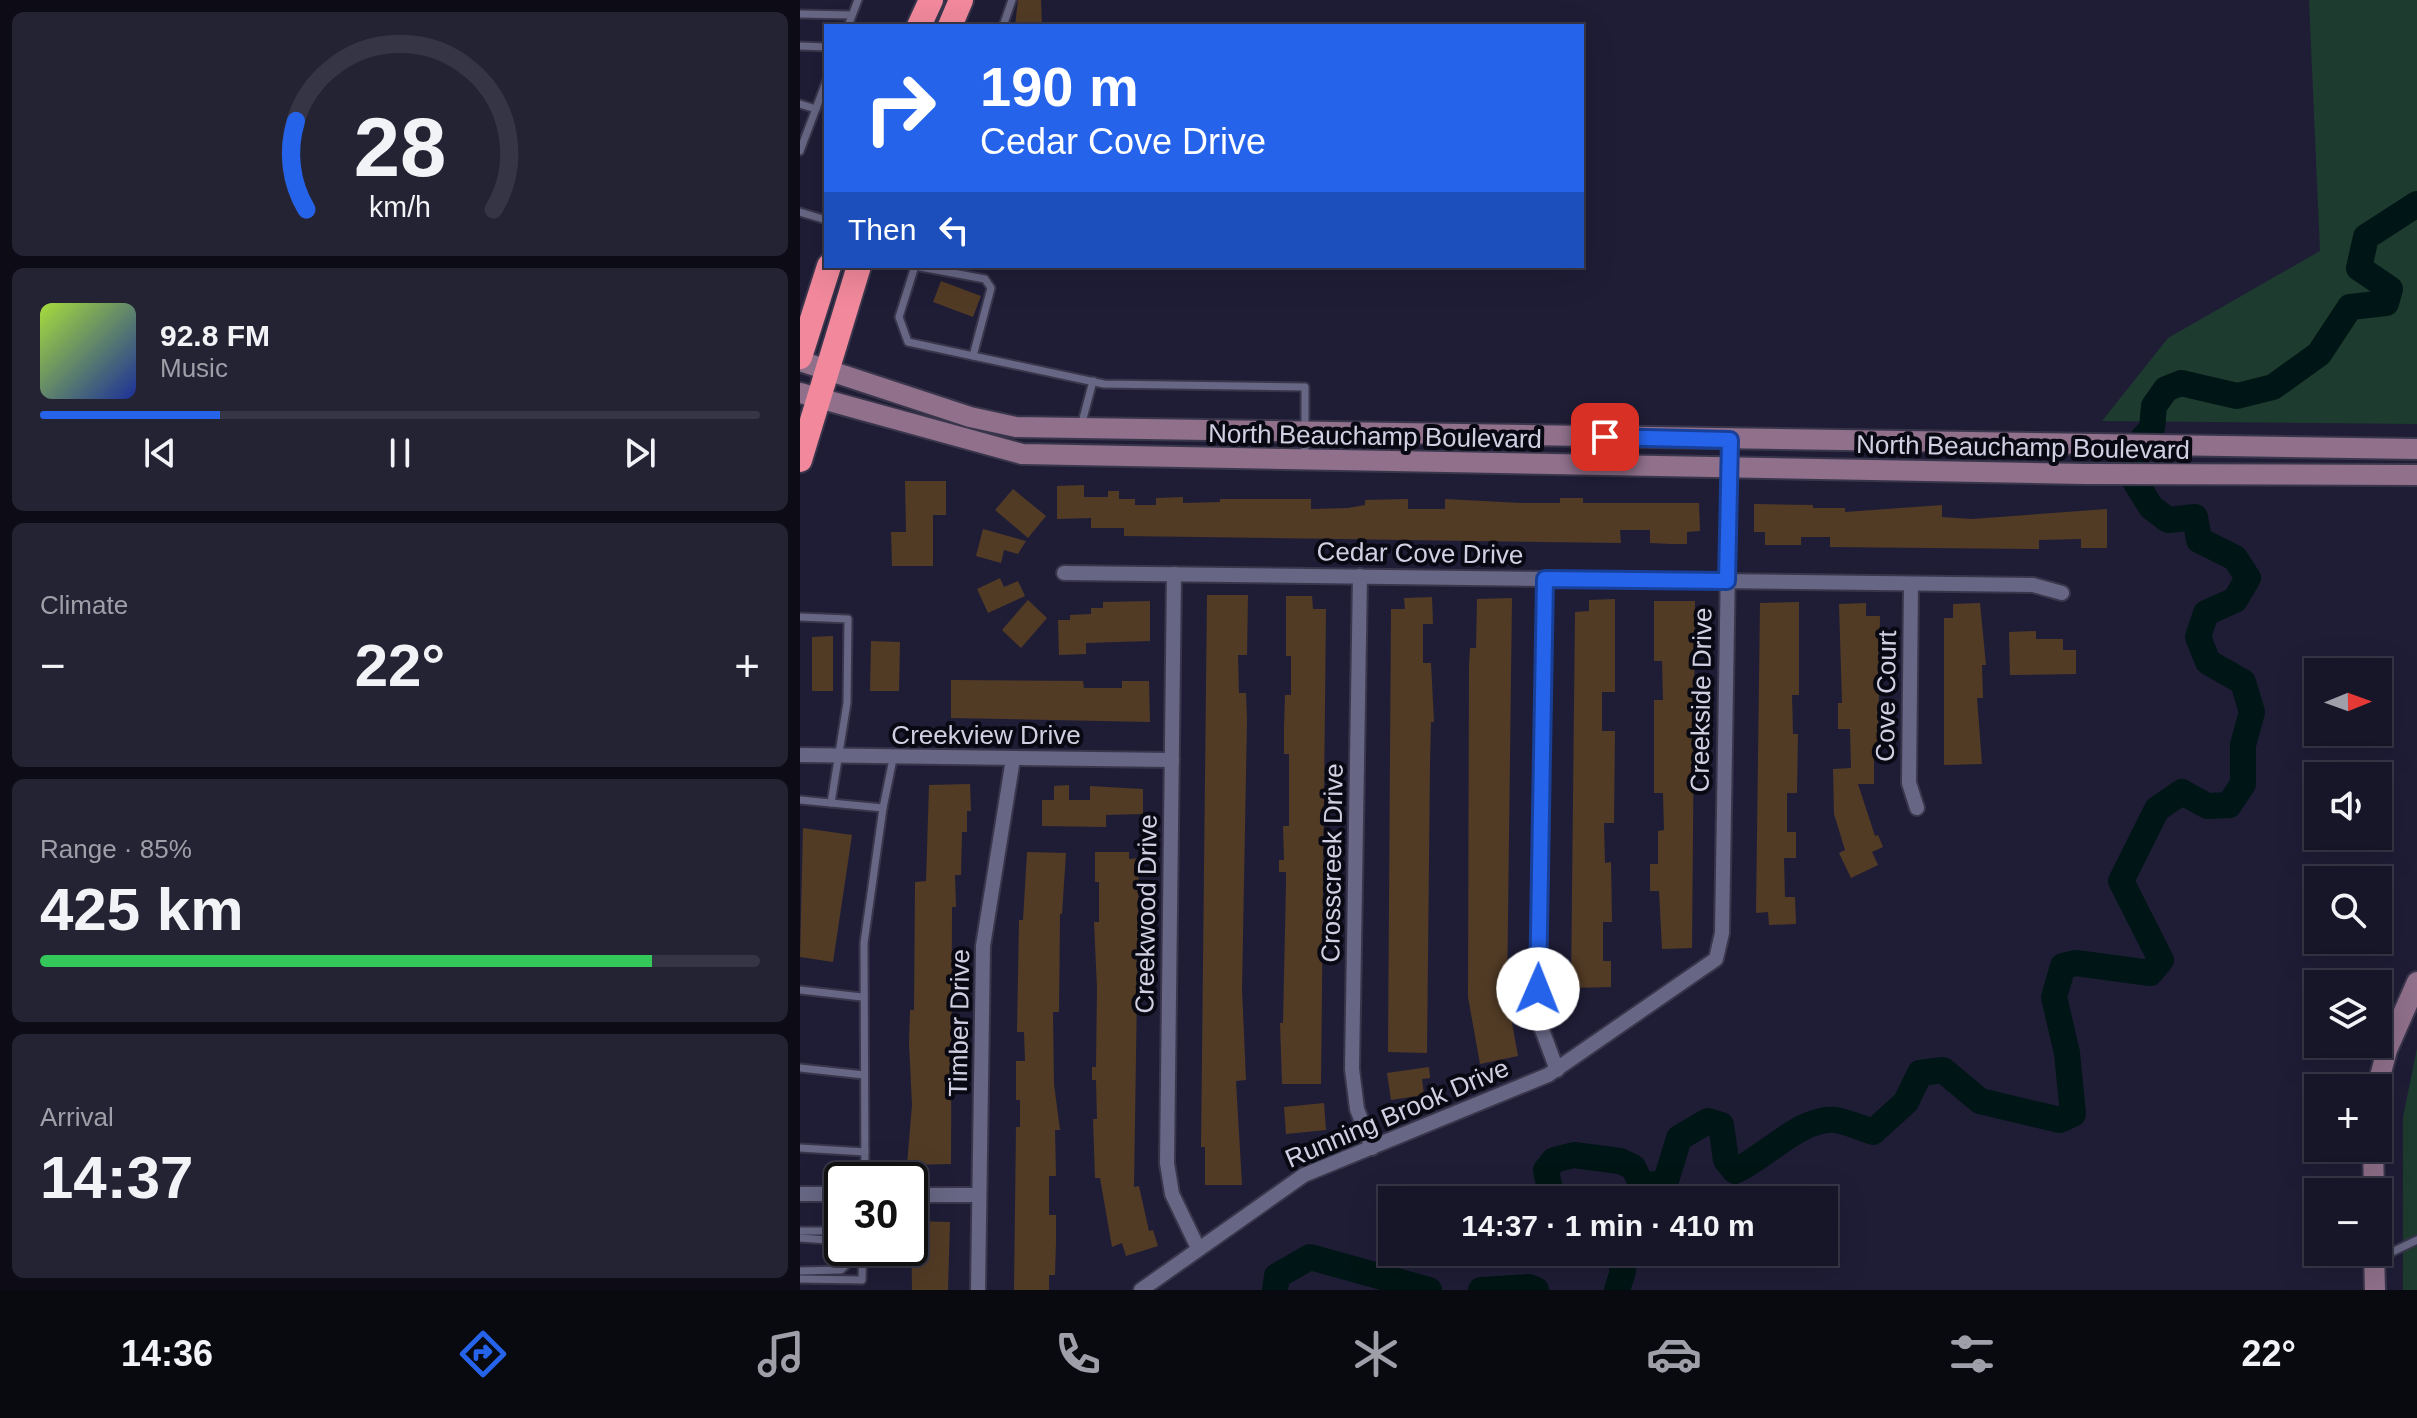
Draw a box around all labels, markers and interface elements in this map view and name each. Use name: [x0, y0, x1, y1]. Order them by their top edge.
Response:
text: 190 m: [980, 55, 1139, 118]
icon: right: [848, 56, 952, 160]
text: 28: [354, 100, 446, 193]
text: Cedar Cove Drive: [980, 121, 1266, 162]
text: km/h: [369, 191, 431, 223]
icon: left: [932, 208, 976, 252]
text: Then: [848, 213, 916, 246]
text: 92.8 FM: [160, 319, 270, 352]
text: Music: [160, 353, 228, 383]
pin: [1571, 403, 1639, 471]
icon: arrive: [1583, 415, 1627, 459]
street label: North Beauchamp Boulevard: [1208, 418, 1542, 454]
street label: North Beauchamp Boulevard: [1856, 429, 2190, 465]
icon: previous: [138, 431, 182, 475]
icon: pause: [378, 431, 422, 475]
icon: next: [618, 431, 662, 475]
street label: Cedar Cove Drive: [1316, 536, 1524, 570]
text: Climate: [40, 590, 128, 620]
street label: Creekside Drive: [1684, 607, 1718, 793]
street label: Cove Court: [1870, 629, 1902, 762]
text: 22°: [355, 632, 445, 699]
text: −: [40, 641, 66, 690]
text: +: [734, 641, 760, 690]
north arrow: [2304, 658, 2392, 746]
map controls: [2304, 658, 2392, 1266]
street label: Creekview Drive: [891, 720, 1081, 750]
button: sound: [2304, 762, 2392, 850]
street label: Crosscreek Drive: [1315, 763, 1349, 963]
street label: Creekwood Drive: [1129, 814, 1163, 1014]
text: Range · 85%: [40, 834, 192, 864]
button: search: [2304, 866, 2392, 954]
text: 425 km: [40, 876, 244, 943]
position arrow: [1496, 947, 1580, 1031]
street label: Timber Drive: [943, 949, 975, 1097]
button: layers: [2304, 970, 2392, 1058]
street label: Running Brook Drive: [1281, 1052, 1513, 1174]
button: +: [2304, 1074, 2392, 1162]
text: Arrival: [40, 1102, 114, 1132]
text: 14:37: [40, 1144, 193, 1211]
speed limit sign: 30: [824, 1162, 928, 1266]
button: −: [2304, 1178, 2392, 1266]
text: 14:37 · 1 min · 410 m: [1461, 1209, 1755, 1242]
icon: directions: [455, 1326, 511, 1382]
icon: music: [753, 1326, 809, 1382]
icon: phone: [1050, 1326, 1106, 1382]
icon: climate: [1348, 1326, 1404, 1382]
icon: car: [1646, 1326, 1702, 1382]
icon: filters: [1944, 1326, 2000, 1382]
text: 14:36: [121, 1333, 213, 1374]
text: 22°: [2242, 1333, 2296, 1374]

